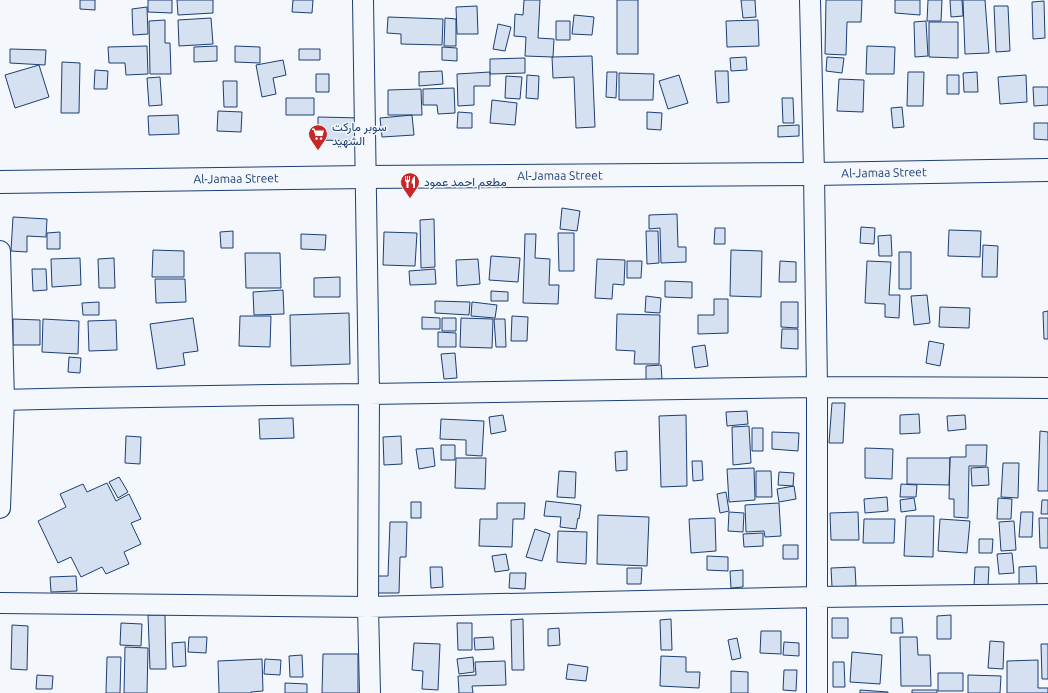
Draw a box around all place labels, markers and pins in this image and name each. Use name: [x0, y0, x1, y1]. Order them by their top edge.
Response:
place label: سوبر ماركت الشهيد: [332, 120, 387, 149]
supermarket icon: سوبر ماركت الشهيد: [307, 123, 329, 151]
restaurant icon: مطعم احمد عمود: [399, 171, 421, 199]
place label: مطعم احمد عمود: [424, 175, 507, 190]

